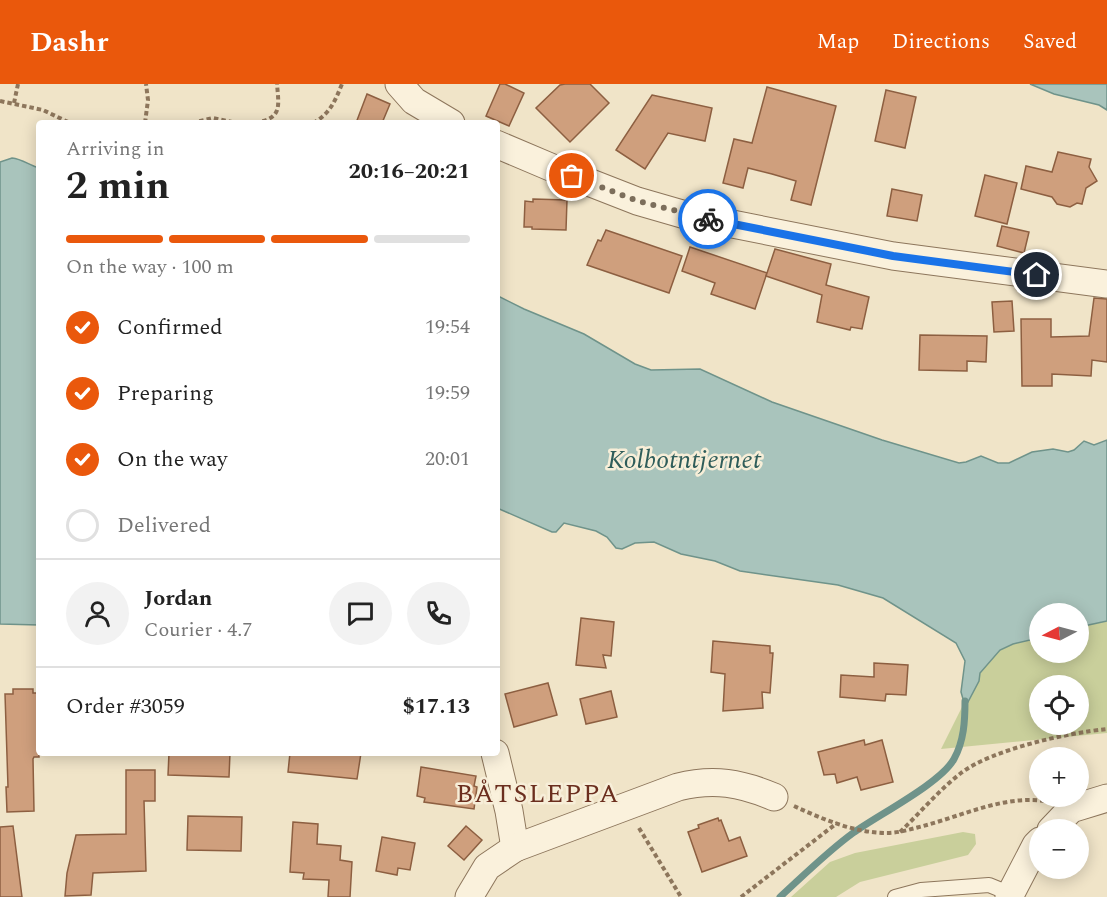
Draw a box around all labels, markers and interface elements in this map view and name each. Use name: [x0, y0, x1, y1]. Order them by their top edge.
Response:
text: Dashr: [30, 21, 108, 64]
text: Map: [817, 26, 859, 58]
text: Directions: [892, 26, 990, 58]
text: Saved: [1023, 26, 1077, 58]
text: Arriving in: [66, 134, 164, 164]
pin: [546, 150, 597, 201]
text: 20:16–20:21: [348, 155, 470, 188]
text: 2 min: [66, 157, 170, 216]
icon: bag: [555, 159, 588, 192]
courier: [678, 189, 738, 249]
icon: bike: [692, 203, 725, 236]
pin: [1011, 249, 1062, 300]
text: On the way · 100 m: [66, 252, 234, 282]
icon: home: [1020, 258, 1053, 291]
icon: check: [66, 311, 99, 344]
text: Confirmed: [117, 311, 223, 344]
text: 19:54: [425, 312, 470, 342]
icon: check: [66, 377, 99, 410]
text: Preparing: [117, 377, 214, 410]
text: 19:59: [425, 378, 470, 408]
water label: Kolbotntjernet: [607, 440, 762, 480]
icon: check: [66, 443, 99, 476]
text: On the way: [117, 443, 228, 476]
text: 20:01: [425, 444, 470, 474]
text: Delivered: [117, 509, 211, 542]
button: person: [66, 582, 129, 645]
text: Jordan: [144, 582, 212, 615]
button: chat: [329, 582, 392, 645]
button: phone: [407, 582, 470, 645]
north arrow: [1029, 603, 1089, 663]
map controls: [1029, 603, 1089, 879]
text: Courier · 4.7: [144, 615, 252, 645]
button: locate: [1029, 675, 1089, 735]
text: Order #3059: [66, 690, 185, 723]
text: $17.13: [402, 690, 470, 723]
button: +: [1029, 747, 1089, 807]
district label: BÅTSLEPPA: [456, 774, 620, 814]
button: −: [1029, 819, 1089, 879]

